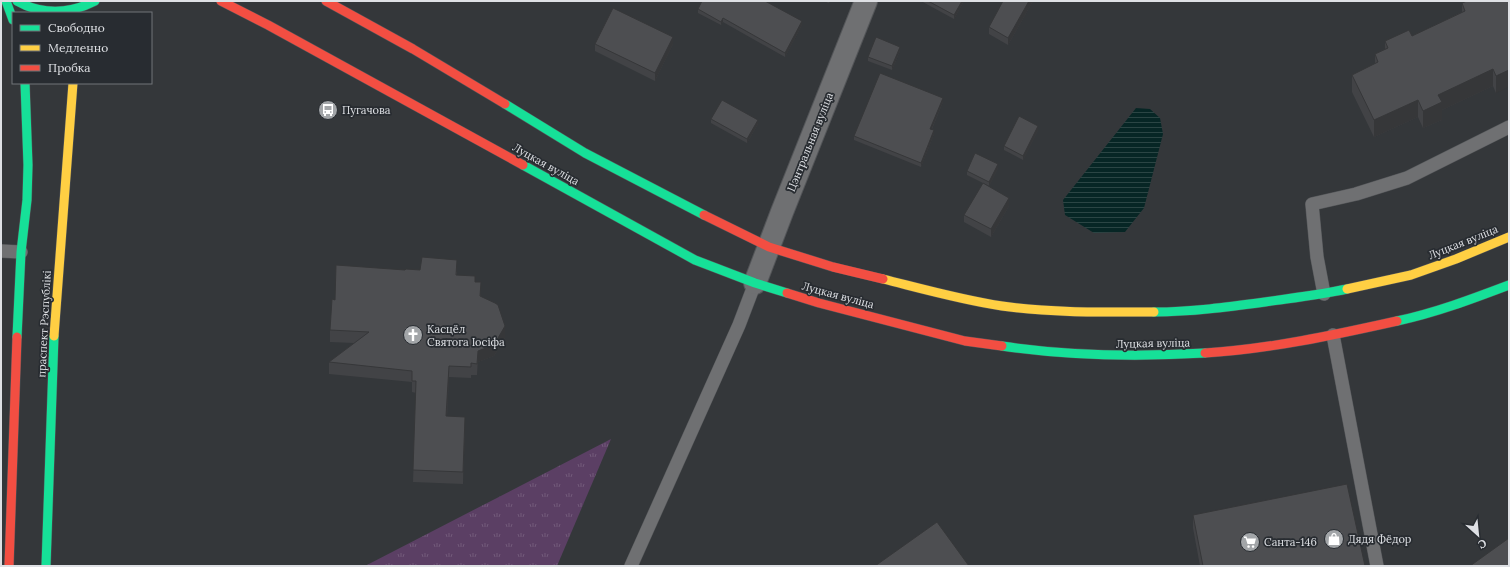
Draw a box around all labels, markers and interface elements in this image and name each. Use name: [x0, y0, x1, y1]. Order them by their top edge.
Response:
legend: [12, 12, 152, 84]
text: Свободно: [48, 20, 105, 35]
text: Медленно: [48, 40, 108, 55]
text: Пробка: [48, 60, 90, 75]
street label: Цэнтральная вуліца: [784, 90, 836, 194]
bus stop icon: Пугачова: [317, 99, 339, 121]
place label: Пугачова: [342, 103, 391, 117]
street label: Луцкая вуліца: [510, 140, 582, 188]
street label: Луцкая вуліца: [1426, 222, 1500, 262]
street label: праспект Рэспублікі: [34, 270, 54, 378]
street label: Луцкая вуліца: [800, 279, 876, 311]
place label: Касцёл Святога Іосіфа: [427, 322, 505, 349]
church icon: Касцёл Святога Іосіфа: [402, 324, 424, 346]
street label: Луцкая вуліца: [1116, 335, 1190, 351]
north arrow: [1458, 515, 1498, 555]
shop icon: Дядя Фёдор: [1323, 528, 1345, 550]
supermarket icon: Санта-146: [1239, 531, 1261, 553]
place label: Дядя Фёдор: [1348, 532, 1412, 546]
place label: Санта-146: [1264, 535, 1317, 549]
text: С: [1476, 536, 1489, 552]

